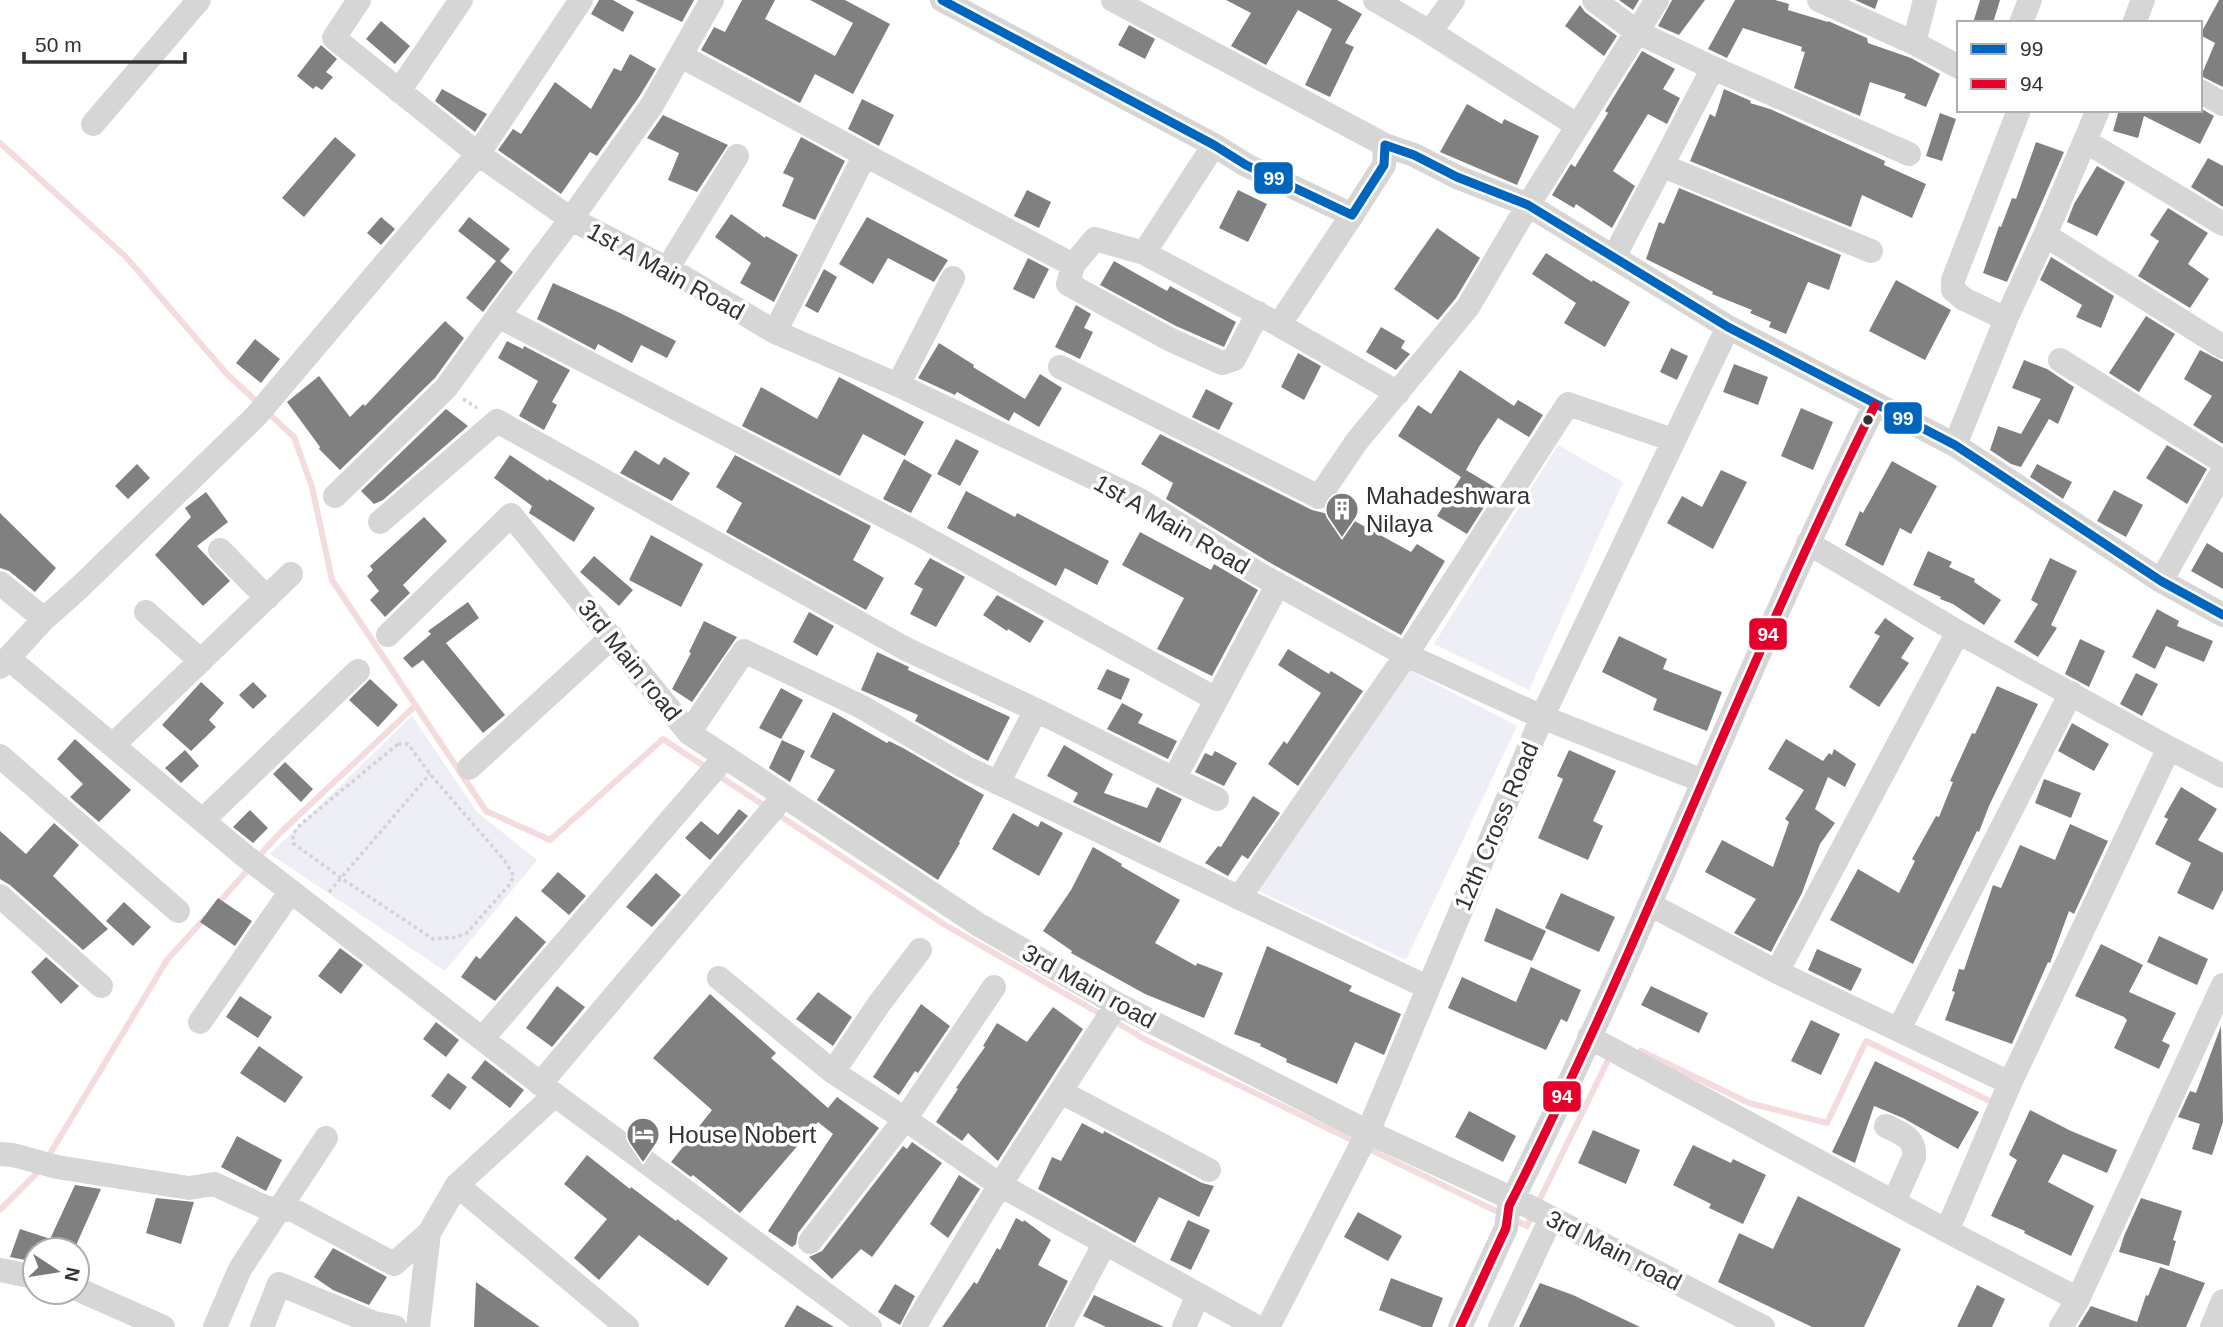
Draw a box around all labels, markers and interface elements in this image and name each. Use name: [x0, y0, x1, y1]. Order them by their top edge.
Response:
scale bar: [24, 21, 186, 65]
legend: [1957, 21, 2202, 112]
text: 50 m: [35, 33, 82, 56]
text: 99: [2020, 37, 2043, 60]
text: 94: [2020, 72, 2044, 95]
line badge: 99: [1253, 161, 1294, 195]
text: 99: [1263, 168, 1285, 189]
street label: 1st A Main Road: [583, 217, 749, 325]
line badge: 99: [1883, 401, 1923, 435]
text: 99: [1892, 408, 1914, 429]
unlabelled marker: [1861, 413, 1875, 427]
street label: 1st A Main Road: [1090, 469, 1254, 579]
place label: Mahadeshwara Nilaya: [1366, 482, 1531, 537]
building icon: Mahadeshwara Nilaya: [1323, 490, 1361, 539]
street label: 3rd Main road: [573, 594, 687, 726]
line badge: 94: [1748, 617, 1788, 651]
text: 94: [1757, 624, 1779, 645]
street label: 12th Cross Road: [1448, 738, 1544, 914]
street label: 3rd Main road: [1018, 938, 1160, 1034]
line badge: 94: [1542, 1080, 1582, 1113]
text: 94: [1551, 1086, 1573, 1107]
hotel icon: House Nobert: [624, 1115, 662, 1164]
place label: House Nobert: [668, 1121, 816, 1148]
street label: 3rd Main road: [1542, 1204, 1686, 1296]
north arrow: [21, 1236, 91, 1306]
text: N: [60, 1266, 84, 1283]

